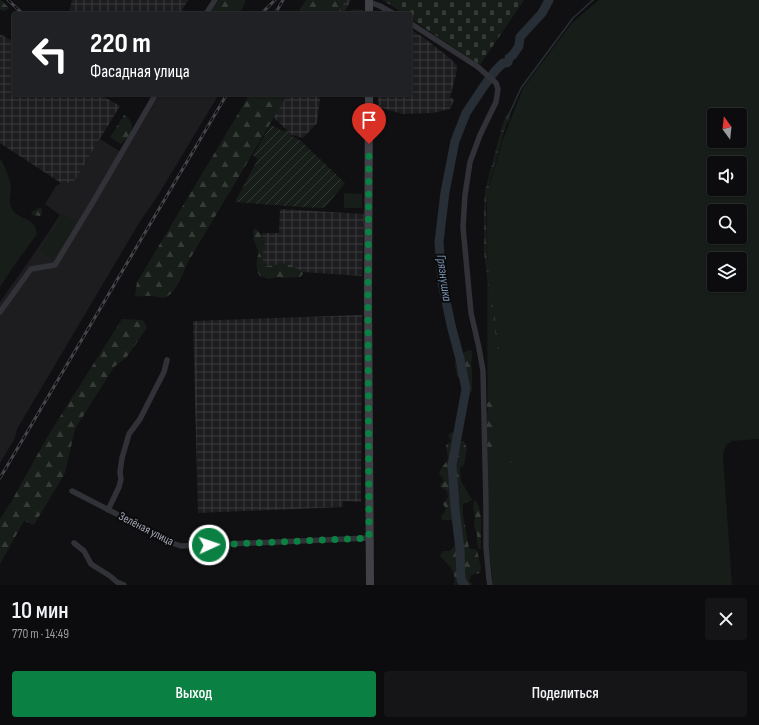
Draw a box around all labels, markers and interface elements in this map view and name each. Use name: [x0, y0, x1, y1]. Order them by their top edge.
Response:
text: 220 m: [90, 27, 151, 60]
icon: left: [24, 28, 76, 80]
text: Фасадная улица: [90, 61, 190, 82]
pin: [352, 103, 386, 144]
north arrow: [707, 108, 747, 148]
map controls: [707, 108, 747, 292]
icon: arrive: [358, 109, 380, 131]
button: sound: [707, 156, 747, 196]
button: search: [707, 204, 747, 244]
button: layers: [707, 252, 747, 292]
water label: Грязнушка: [433, 254, 455, 303]
street label: Зелёная улица: [116, 509, 176, 549]
position arrow: [188, 524, 230, 566]
text: 10 мин: [12, 596, 69, 625]
button: close: [705, 598, 747, 640]
text: 770 m · 14:49: [12, 626, 69, 642]
button: Выход: [12, 671, 376, 717]
button: Поделиться: [384, 671, 747, 717]

